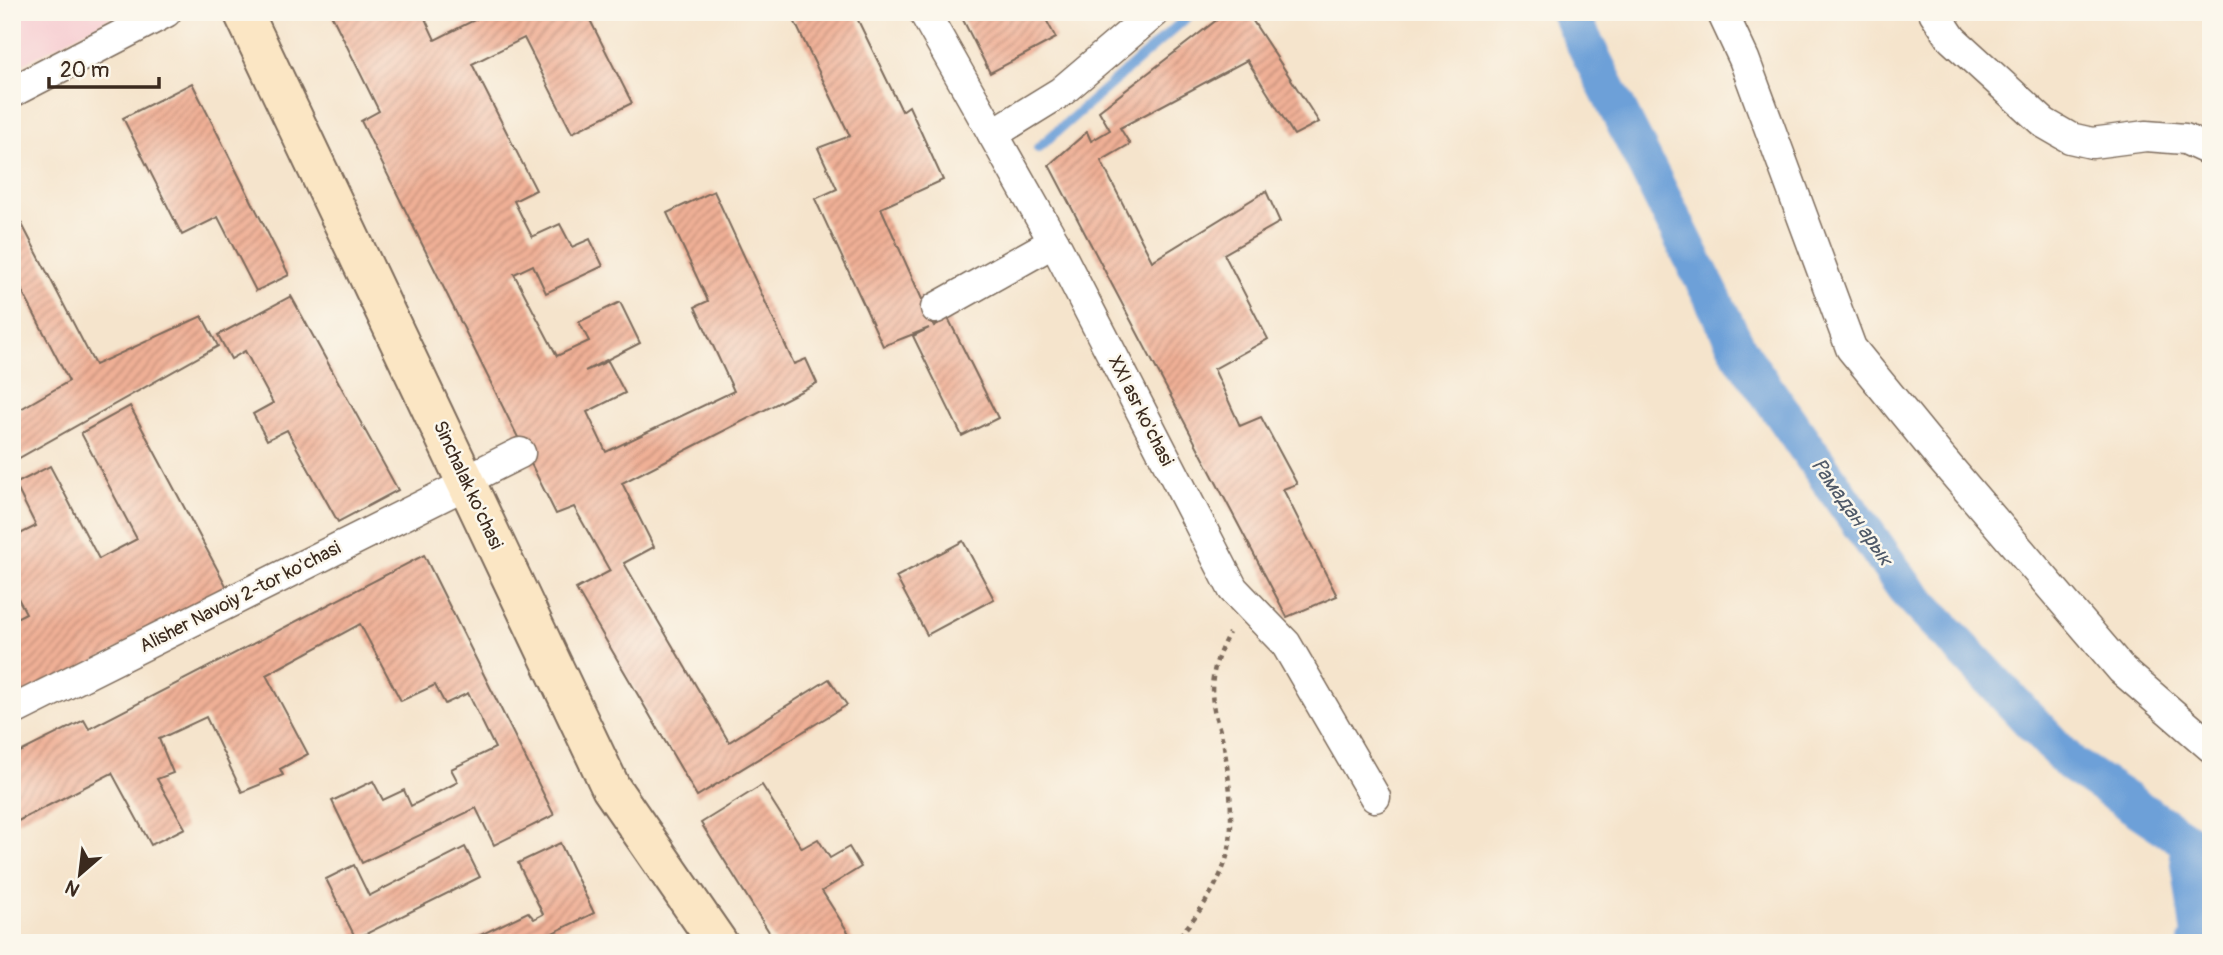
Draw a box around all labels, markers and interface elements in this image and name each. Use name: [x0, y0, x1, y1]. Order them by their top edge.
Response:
scale bar: [49, 46, 159, 90]
text: 20 m: [60, 57, 109, 84]
street label: XXI asr ko'chasi: [1103, 352, 1179, 470]
street label: Sinchalak ko'chasi: [428, 417, 508, 553]
water label: Рамадан арык: [1805, 453, 1900, 573]
street label: Alisher Navoiy 2-tor ko'chasi: [135, 536, 345, 658]
north arrow: [46, 839, 116, 909]
text: N: [61, 874, 84, 902]

